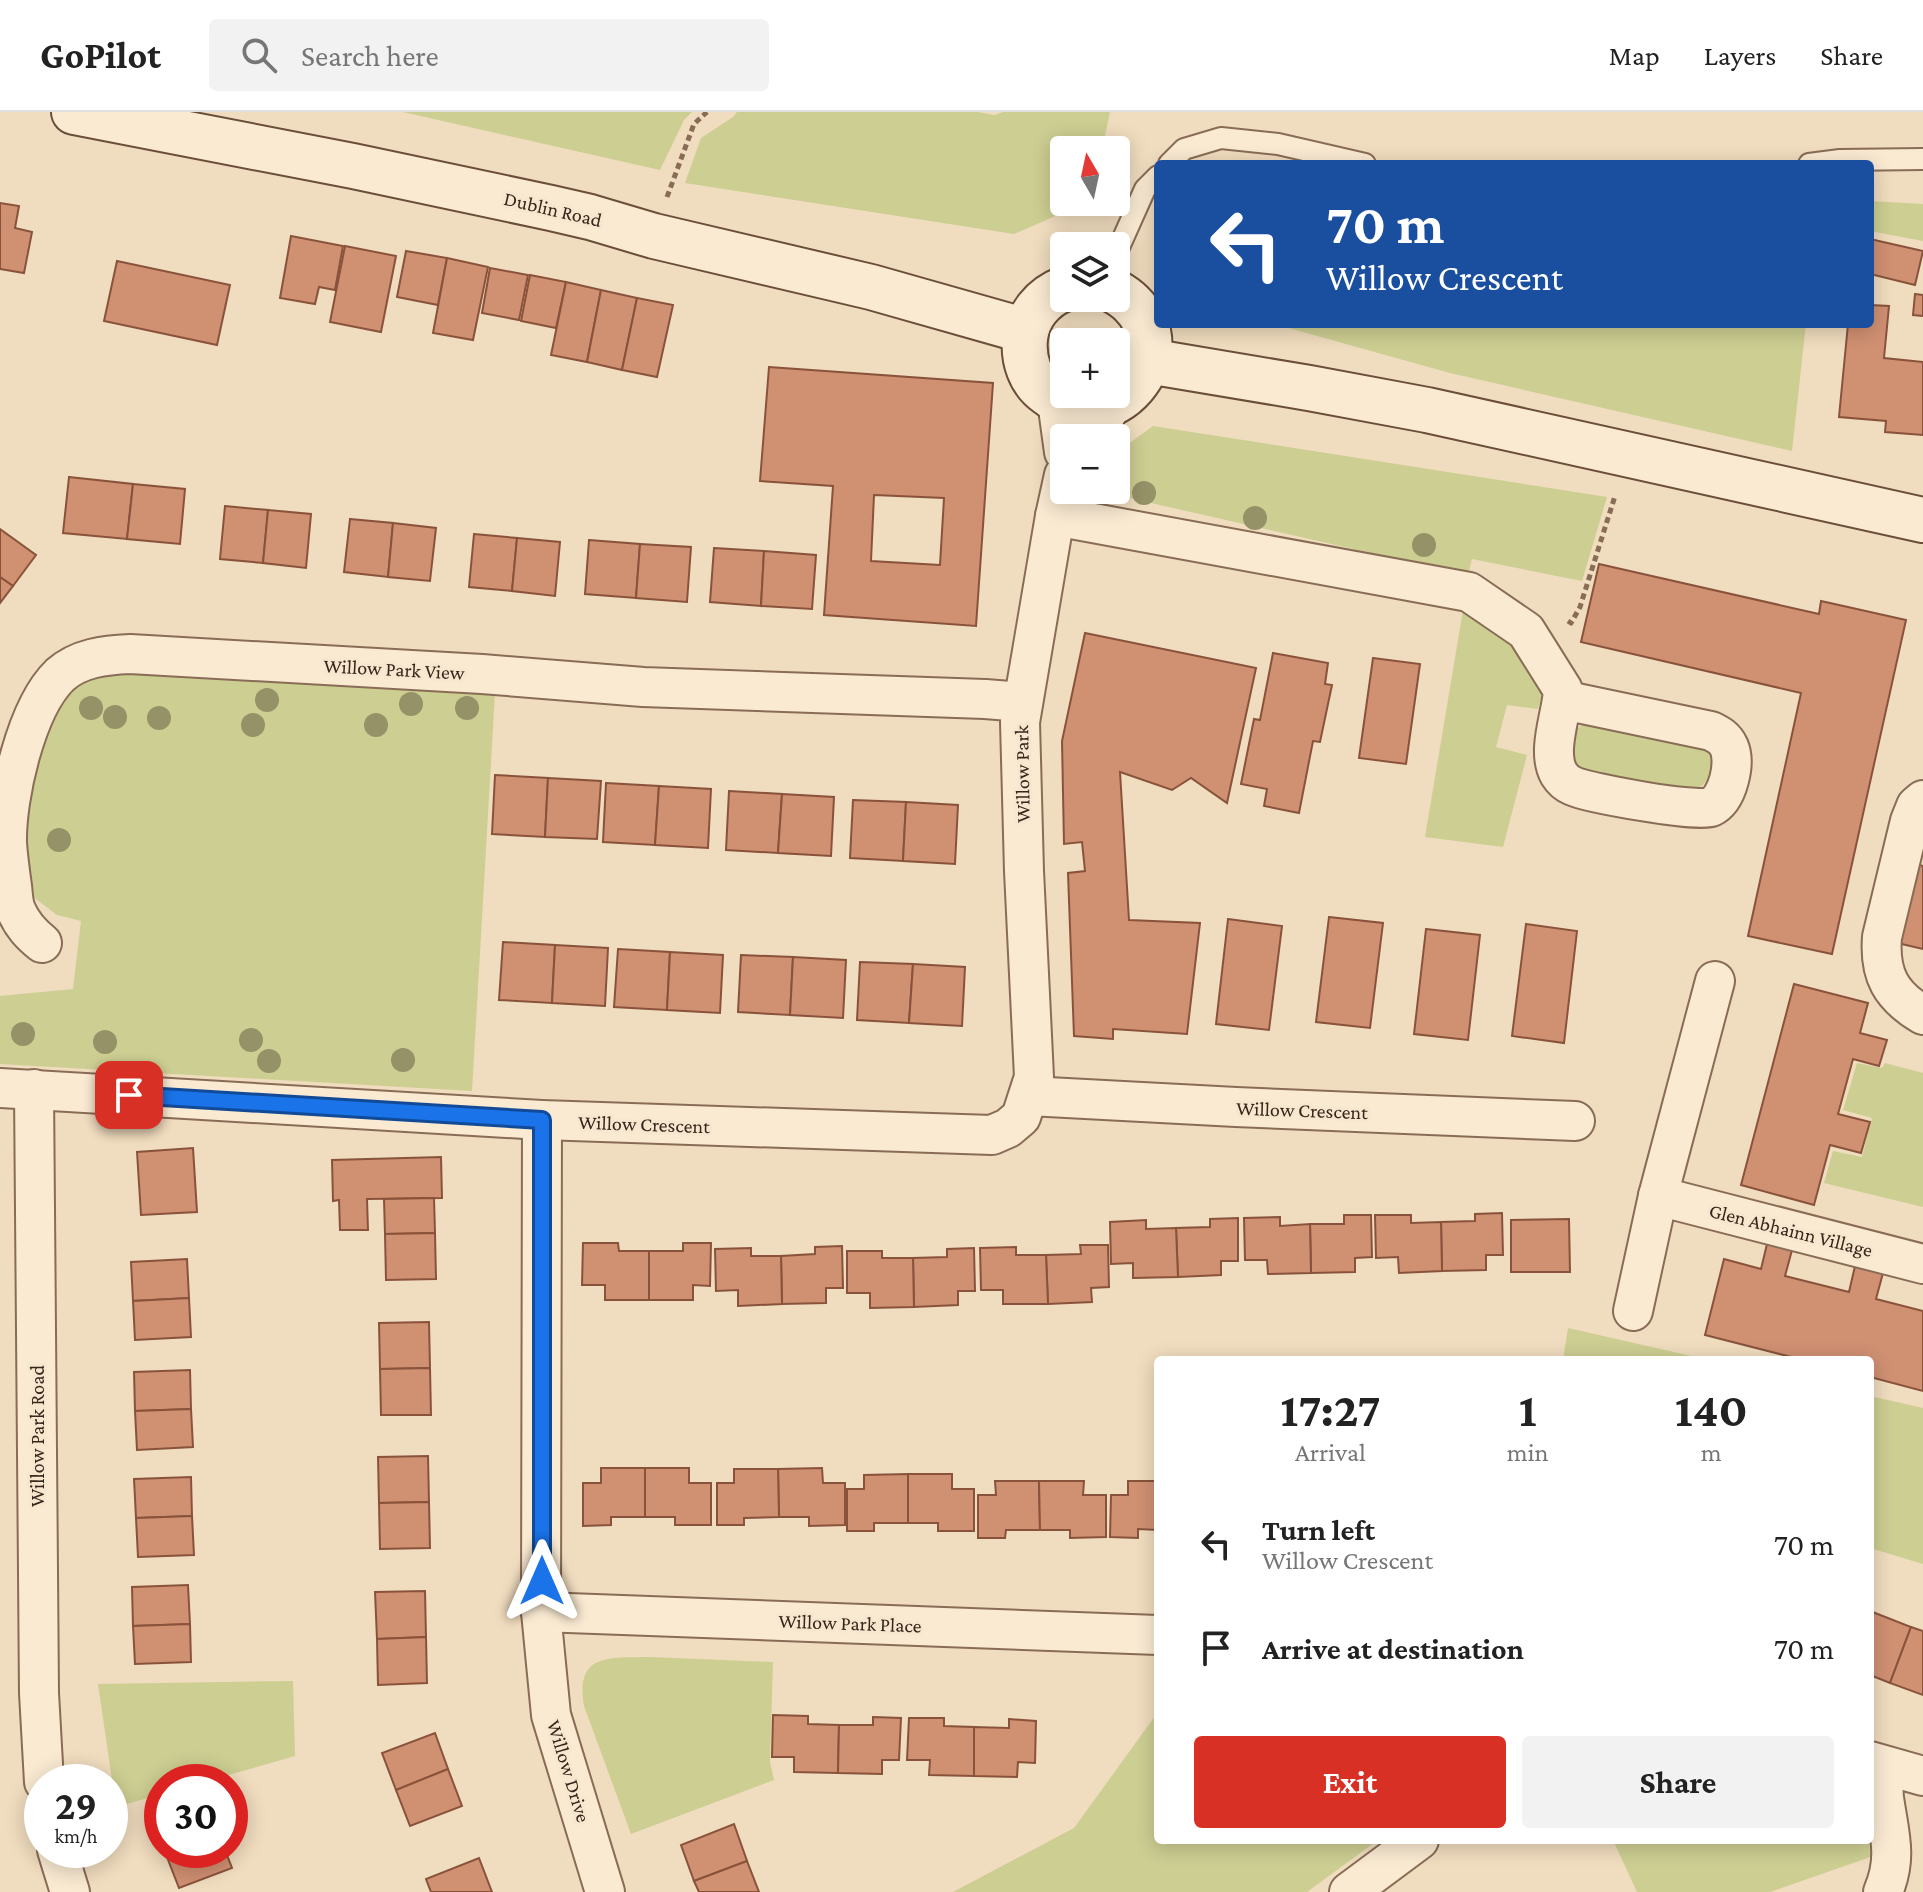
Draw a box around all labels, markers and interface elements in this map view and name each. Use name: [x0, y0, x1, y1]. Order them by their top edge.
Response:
search box: [209, 19, 769, 91]
icon: search: [237, 33, 281, 77]
text: GoPilot: [40, 34, 161, 76]
text: Search here: [301, 39, 439, 72]
text: Map: [1609, 40, 1660, 71]
text: Layers: [1704, 40, 1776, 71]
text: Share: [1820, 40, 1883, 71]
north arrow: [1050, 136, 1130, 216]
map controls: [1050, 136, 1130, 504]
street label: Dublin Road: [502, 187, 605, 231]
icon: left: [1194, 192, 1298, 296]
text: 70 m: [1326, 193, 1445, 255]
button: layers: [1050, 232, 1130, 312]
text: Willow Crescent: [1326, 258, 1563, 298]
button: +: [1050, 328, 1130, 408]
button: −: [1050, 424, 1130, 504]
street label: Willow Park View: [323, 654, 465, 684]
street label: Willow Park: [1010, 725, 1034, 823]
pin: [95, 1061, 163, 1129]
icon: arrive: [107, 1073, 151, 1117]
street label: Willow Crescent: [1236, 1097, 1369, 1123]
street label: Willow Crescent: [578, 1111, 711, 1137]
street label: Glen Abhainn Village: [1707, 1199, 1875, 1262]
street label: Willow Park Road: [26, 1365, 48, 1507]
text: 17:27: [1280, 1383, 1381, 1436]
text: 1: [1519, 1383, 1537, 1436]
text: 140: [1675, 1383, 1748, 1436]
text: Arrival: [1295, 1438, 1366, 1467]
text: min: [1507, 1438, 1548, 1467]
text: m: [1701, 1438, 1722, 1467]
text: Turn left: [1262, 1513, 1375, 1546]
icon: left: [1194, 1522, 1238, 1566]
text: 70 m: [1774, 1528, 1834, 1561]
position arrow: [500, 1539, 584, 1623]
text: Willow Crescent: [1262, 1546, 1433, 1575]
street label: Willow Park Place: [778, 1610, 922, 1636]
icon: arrive: [1194, 1626, 1238, 1670]
text: Arrive at destination: [1262, 1632, 1524, 1665]
text: 70 m: [1774, 1632, 1834, 1665]
street label: Willow Drive: [543, 1717, 595, 1825]
button: Exit: [1194, 1736, 1506, 1828]
button: Share: [1522, 1736, 1834, 1828]
speed limit sign: 30: [144, 1764, 248, 1868]
text: 29: [55, 1783, 97, 1828]
text: km/h: [54, 1825, 98, 1847]

